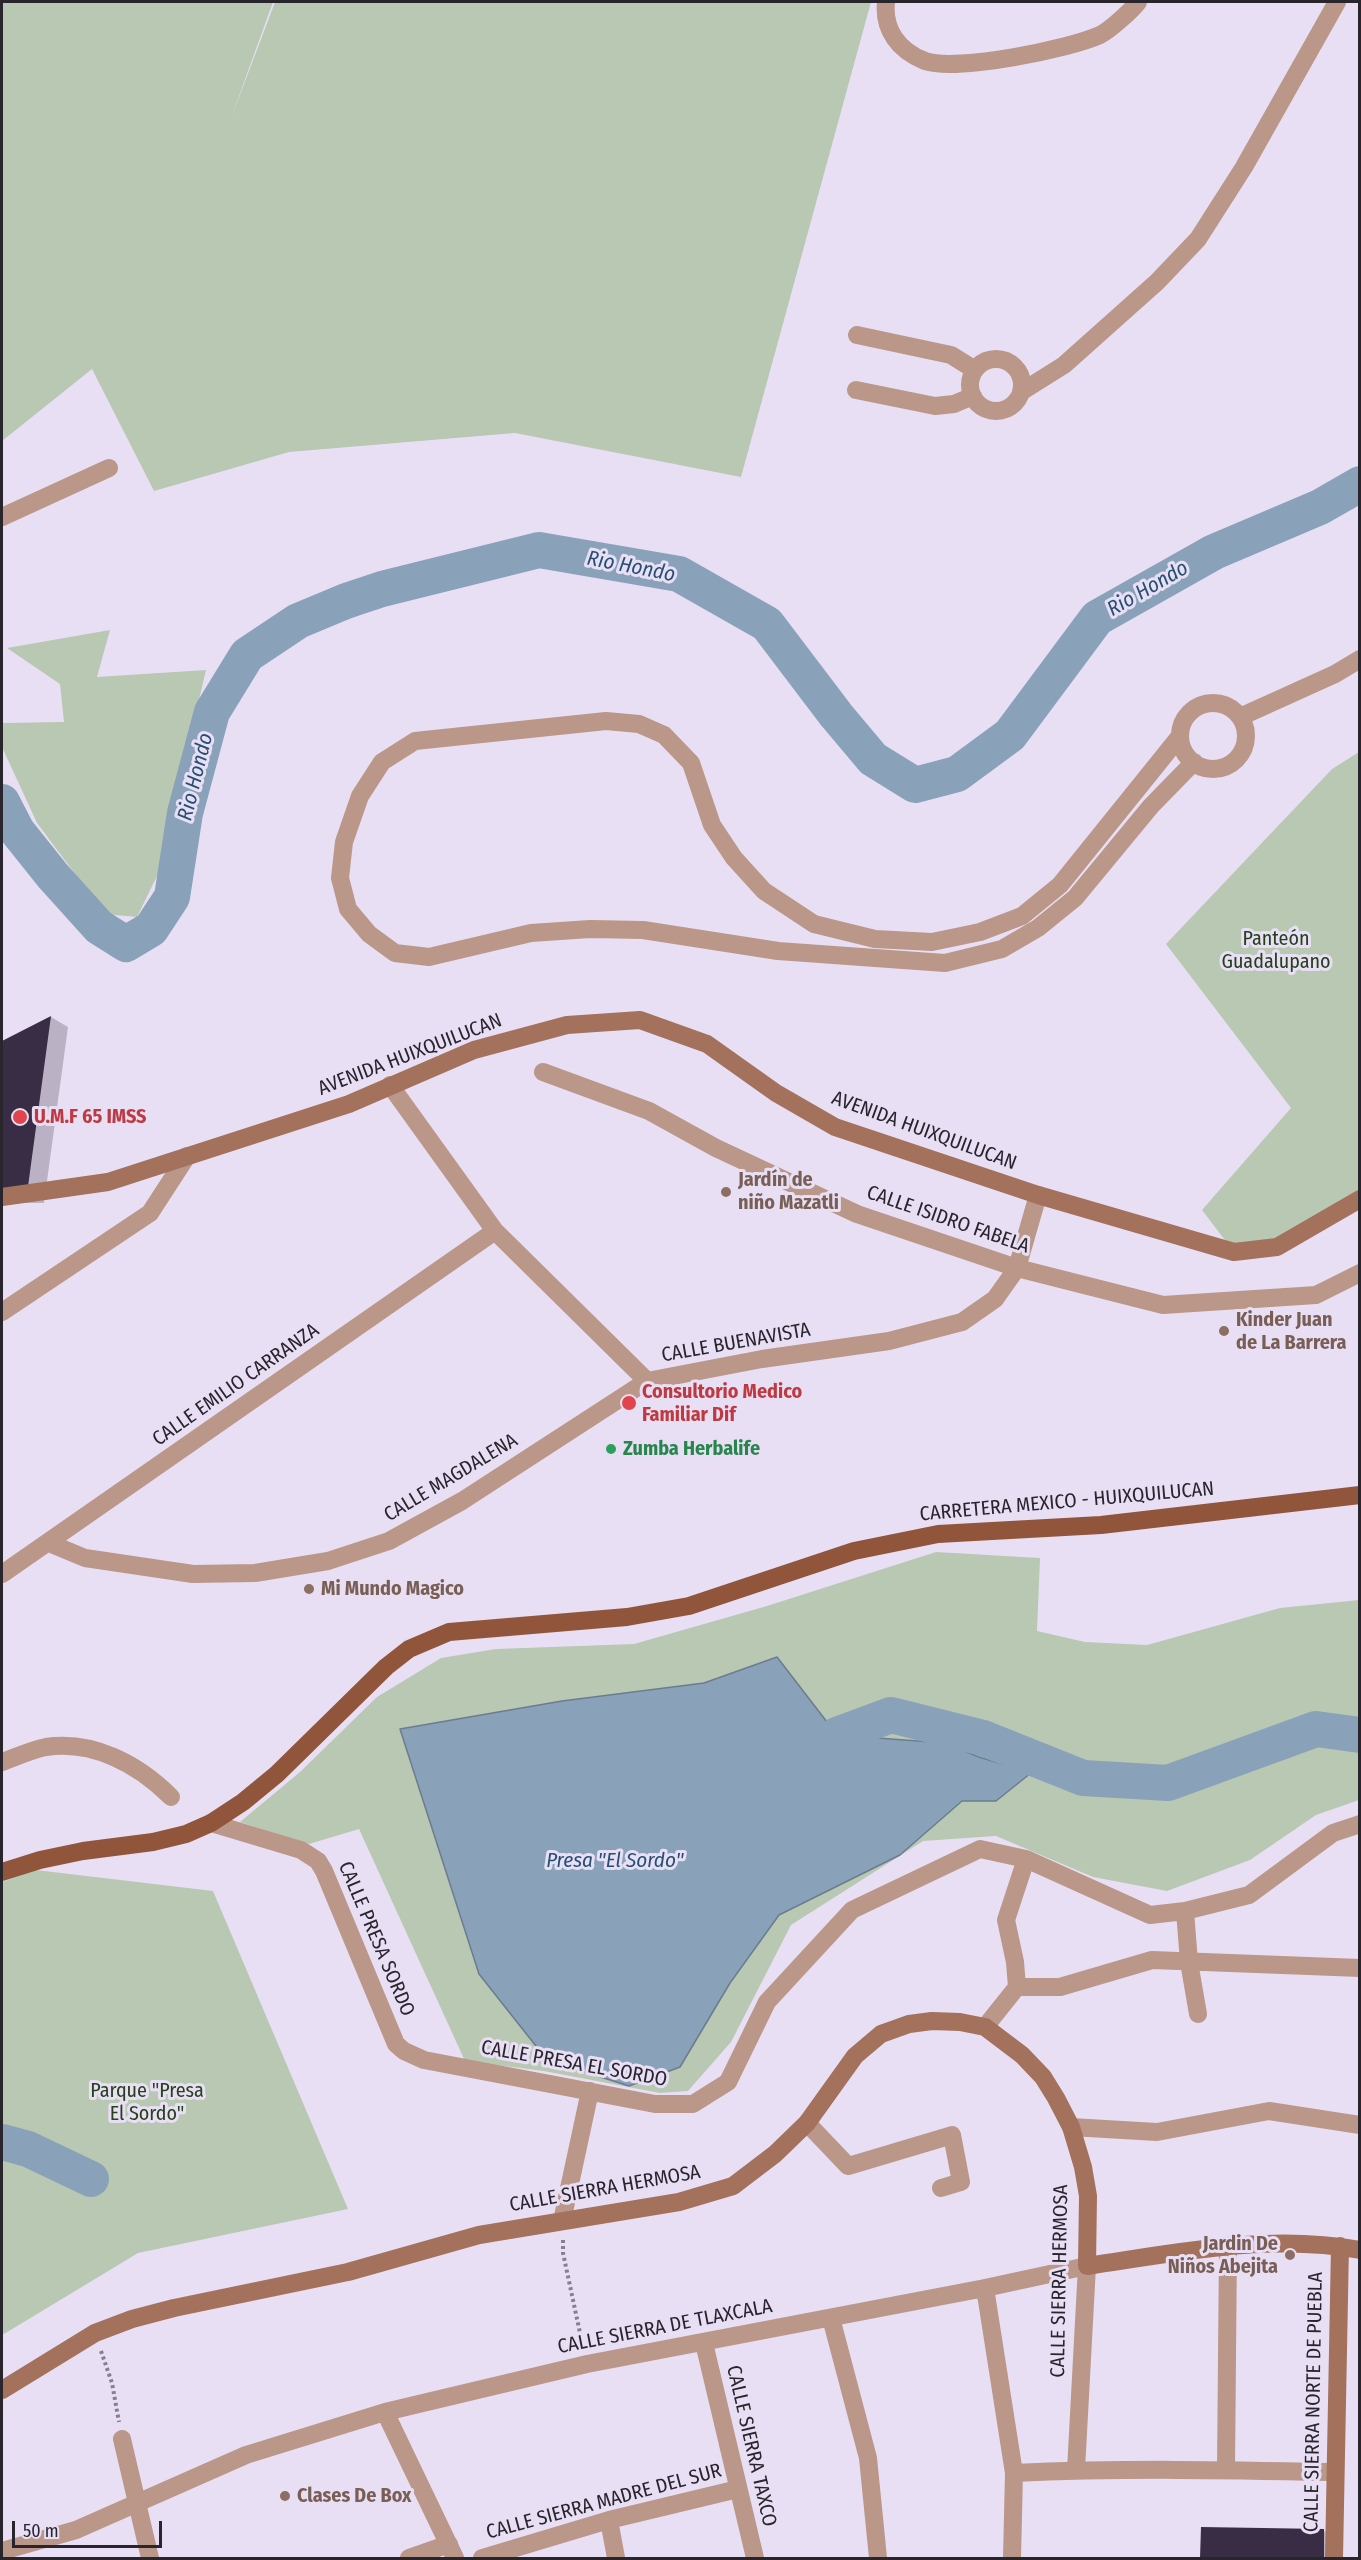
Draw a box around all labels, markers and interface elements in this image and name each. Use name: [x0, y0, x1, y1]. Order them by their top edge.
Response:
water label: Rio Hondo: [585, 546, 677, 588]
water label: Rio Hondo: [1103, 556, 1193, 622]
water label: Rio Hondo: [173, 731, 219, 823]
park label: Panteón Guadalupano: [1221, 927, 1331, 974]
street label: AVENIDA HUIXQUILUCAN: [315, 1009, 505, 1101]
street label: AVENIDA HUIXQUILUCAN: [828, 1086, 1020, 1176]
place label: U.M.F 65 IMSS: [34, 1105, 146, 1129]
marker: U.M.F 65 IMSS: [11, 1108, 29, 1126]
place label: Jardín de niño Mazatli: [738, 1168, 839, 1215]
street label: CALLE ISIDRO FABELA: [864, 1181, 1032, 1259]
marker: Jardín de niño Mazatli: [719, 1185, 733, 1199]
place label: Kinder Juan de La Barrera: [1236, 1308, 1347, 1355]
street label: CALLE EMILIO CARRANZA: [148, 1318, 324, 1452]
street label: CALLE BUENAVISTA: [660, 1318, 812, 1368]
marker: Kinder Juan de La Barrera: [1217, 1324, 1231, 1338]
place label: Consultorio Medico Familiar Dif: [642, 1380, 802, 1427]
marker: Consultorio Medico Familiar Dif: [620, 1394, 638, 1412]
street label: CALLE MAGDALENA: [380, 1429, 522, 1527]
place label: Zumba Herbalife: [623, 1437, 760, 1461]
marker: Zumba Herbalife: [604, 1442, 618, 1456]
street label: CARRETERA MEXICO - HUIXQUILUCAN: [919, 1477, 1215, 1527]
place label: Mi Mundo Magico: [321, 1577, 464, 1601]
marker: Mi Mundo Magico: [302, 1582, 316, 1596]
water label: Presa "El Sordo": [546, 1848, 684, 1874]
street label: CALLE PRESA SORDO: [333, 1858, 419, 2020]
street label: CALLE PRESA EL SORDO: [479, 2036, 669, 2092]
park label: Parque "Presa El Sordo": [90, 2079, 204, 2126]
street label: CALLE SIERRA HERMOSA: [508, 2160, 702, 2218]
street label: CALLE SIERRA HERMOSA: [1046, 2184, 1074, 2378]
place label: Jardin De Niños Abejita: [1168, 2232, 1278, 2279]
marker: Jardin De Niños Abejita: [1283, 2248, 1297, 2262]
street label: CALLE SIERRA NORTE DE PUEBLA: [1300, 2272, 1328, 2532]
street label: CALLE SIERRA DE TLAXCALA: [556, 2294, 774, 2360]
street label: CALLE SIERRA TAXCO: [721, 2363, 781, 2529]
street label: CALLE SIERRA MADRE DEL SUR: [484, 2459, 724, 2545]
place label: Clases De Box: [297, 2484, 411, 2508]
marker: Clases De Box: [278, 2489, 292, 2503]
scale bar: [15, 2509, 165, 2547]
text: 50 m: [23, 2520, 59, 2542]

